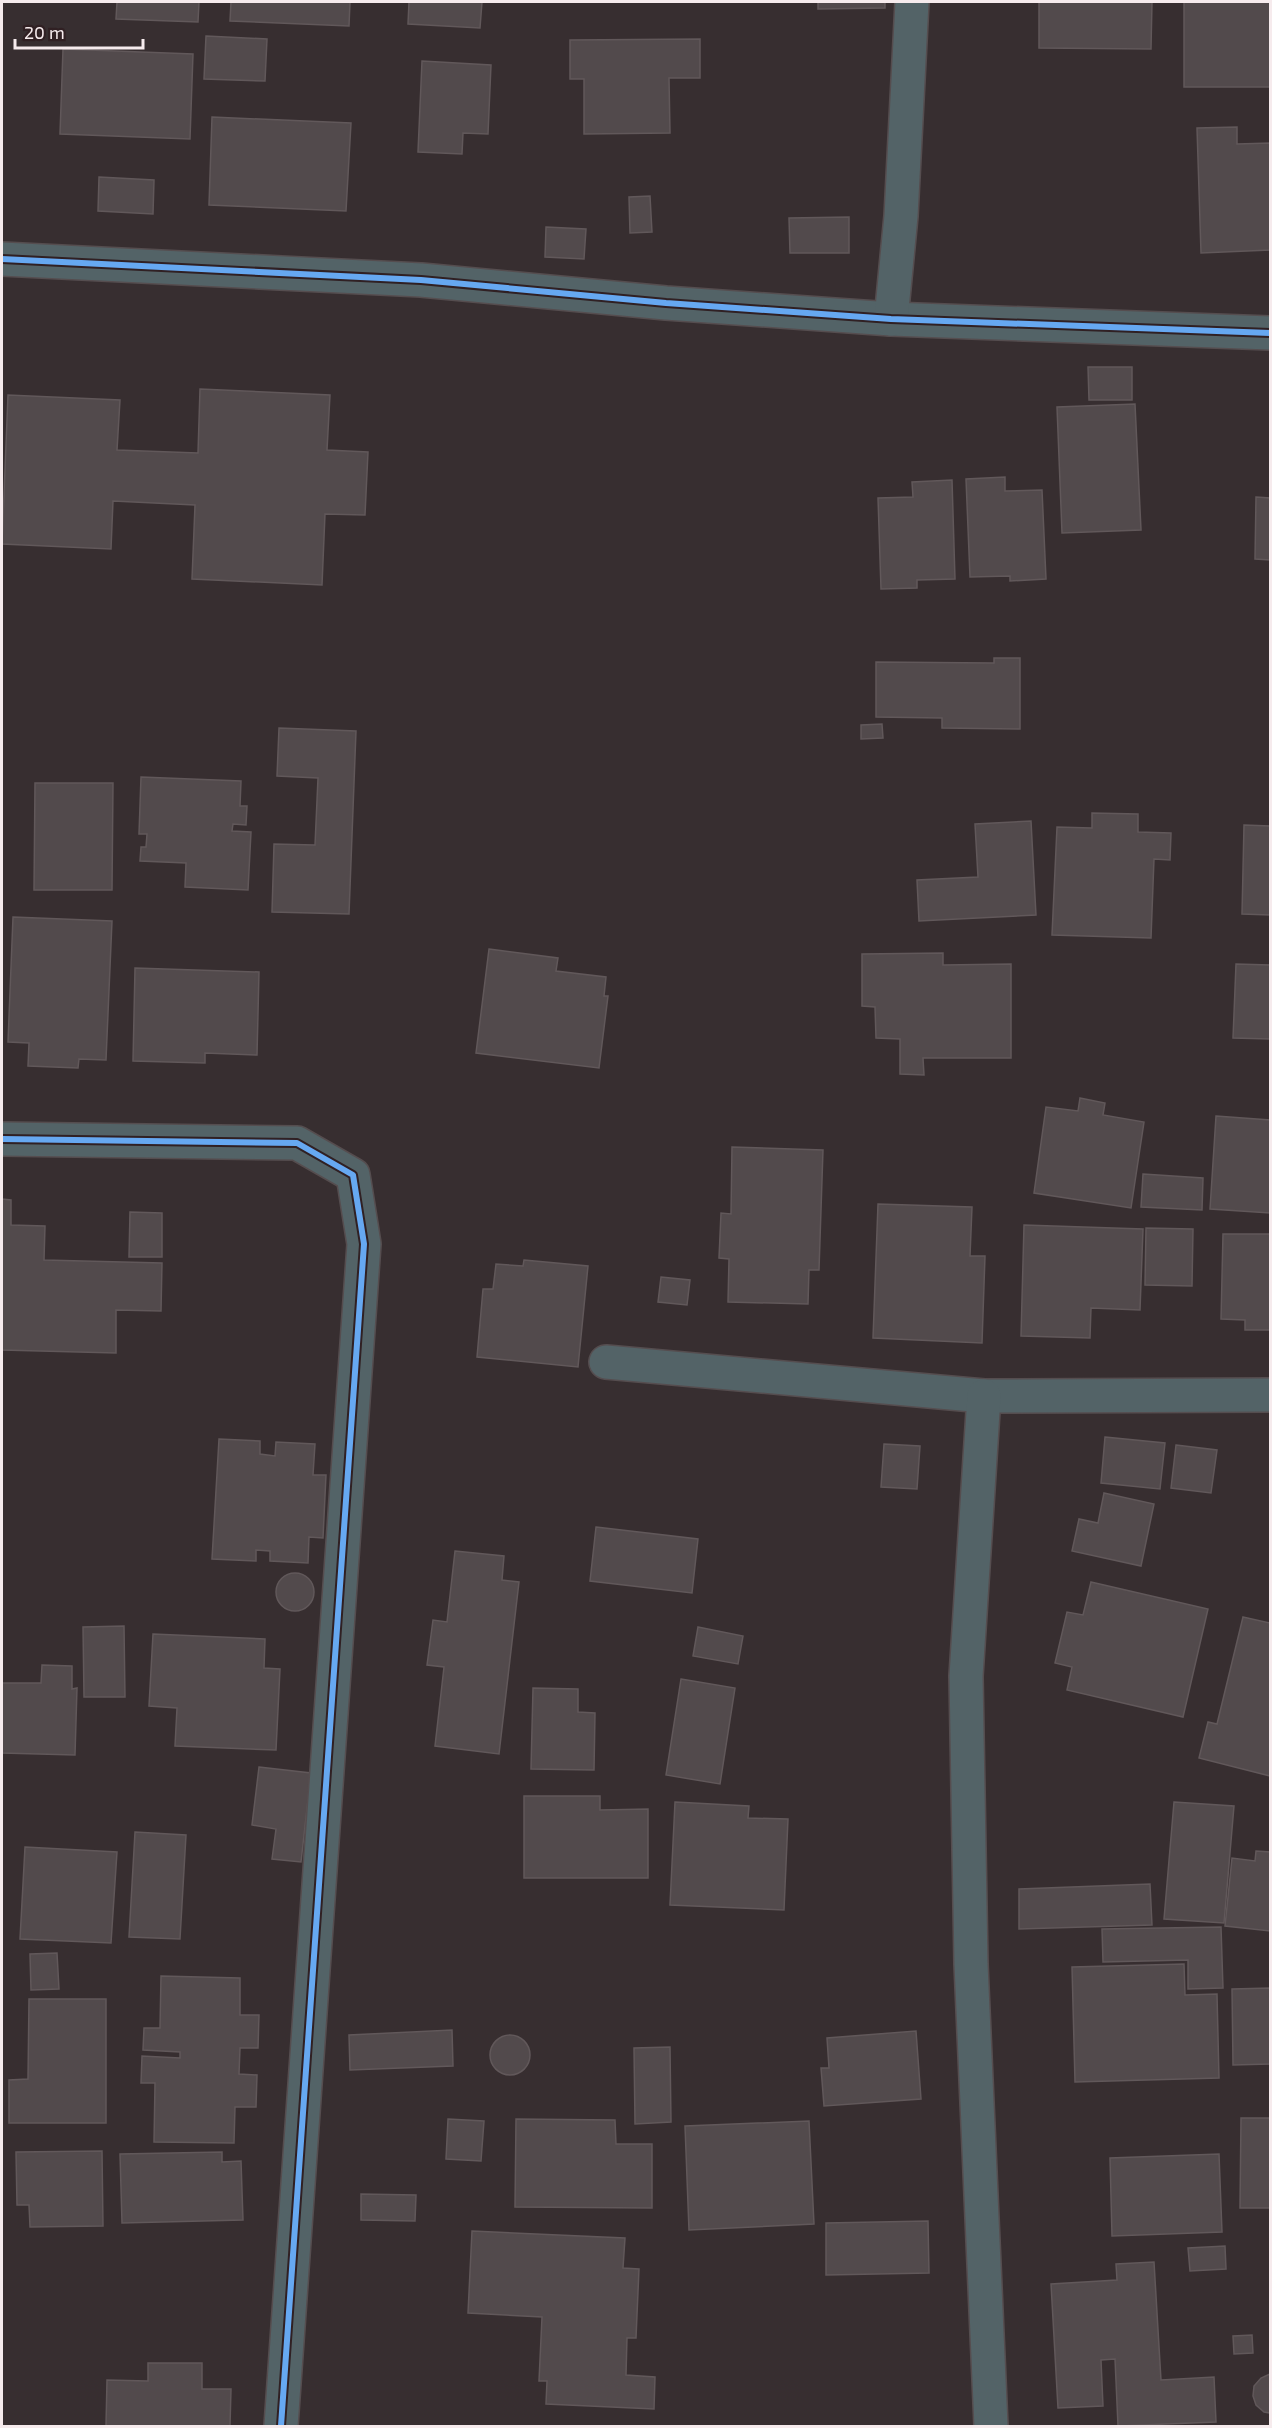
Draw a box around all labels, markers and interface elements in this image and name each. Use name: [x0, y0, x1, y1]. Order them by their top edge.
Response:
scale bar: [15, 12, 142, 50]
text: 20 m: [24, 21, 65, 43]

